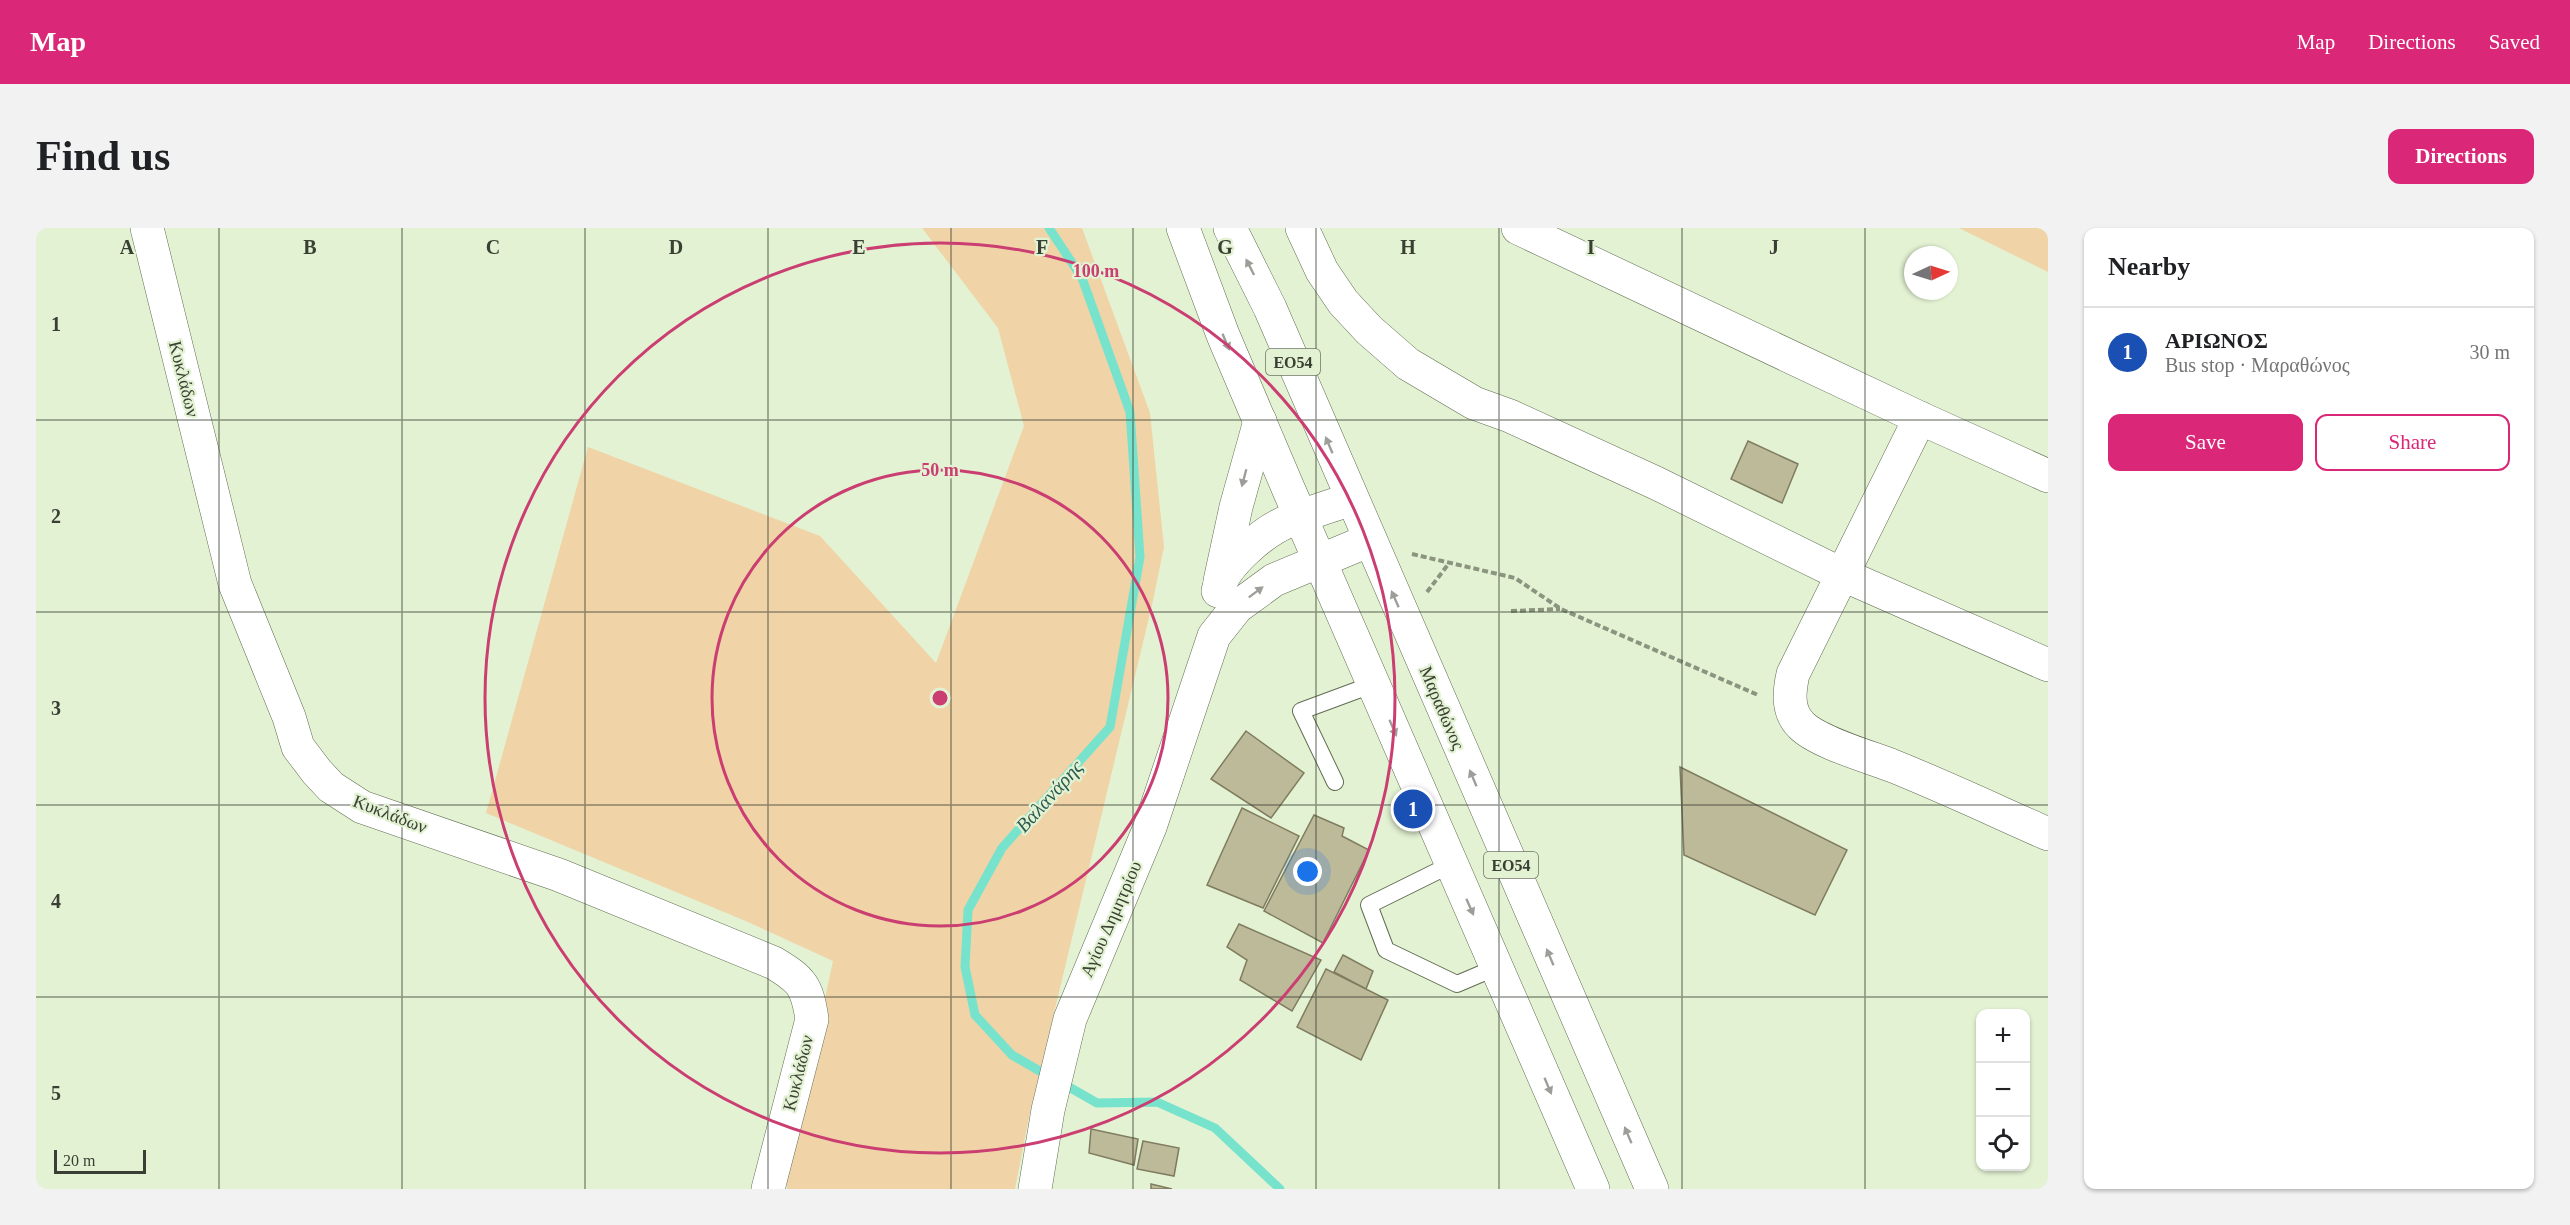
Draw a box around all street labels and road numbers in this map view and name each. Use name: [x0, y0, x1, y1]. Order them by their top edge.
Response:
street label: Κυκλάδων: [165, 339, 203, 419]
road number: ΕΟ54: [1266, 349, 1320, 375]
street label: Μαραθώνος: [1415, 663, 1469, 753]
street label: Κυκλάδων: [350, 791, 430, 837]
road number: ΕΟ54: [1484, 852, 1538, 878]
street label: Αγίου Δημητρίου: [1076, 858, 1146, 980]
street label: Κυκλάδων: [779, 1033, 817, 1113]

